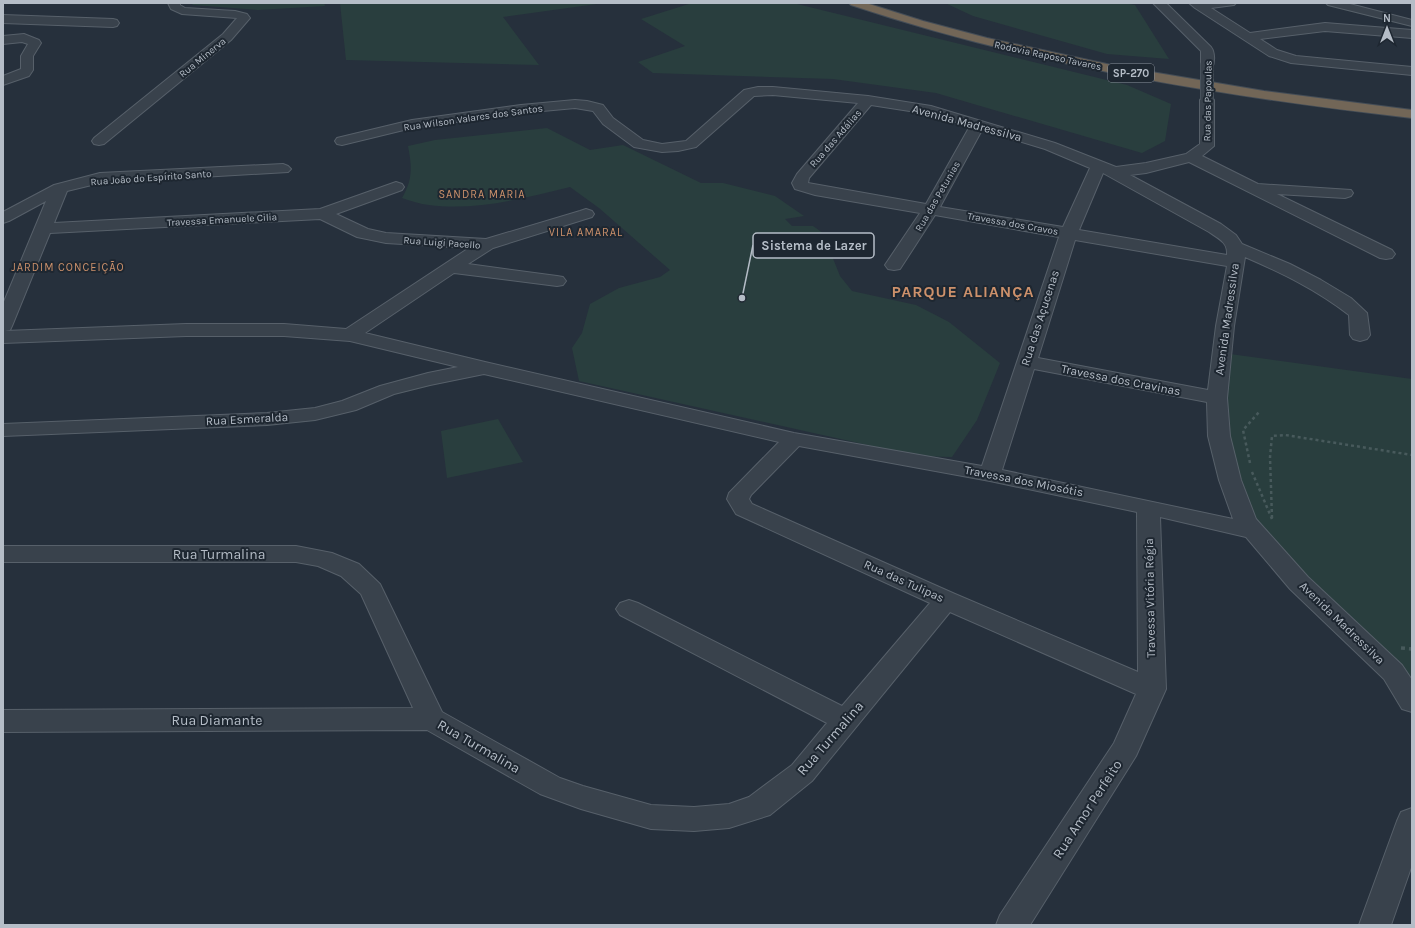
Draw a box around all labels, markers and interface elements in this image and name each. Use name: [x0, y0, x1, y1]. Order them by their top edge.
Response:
north arrow: [1367, 8, 1407, 48]
text: N: [1383, 12, 1391, 25]
street label: Rua Minerva: [177, 35, 228, 80]
street label: Rodovia Raposo Tavares: [993, 39, 1102, 73]
street label: Rua das Papoulas: [1201, 60, 1215, 142]
road number: SP-270: [1108, 64, 1154, 82]
street label: Rua Wilson Valares dos Santos: [403, 102, 544, 134]
street label: Avenida Madressilva: [911, 102, 1023, 144]
street label: Rua das Adálias: [807, 107, 864, 170]
street label: Rua das Petunias: [913, 159, 963, 234]
street label: Rua João do Espírito Santo: [90, 168, 212, 188]
district label: SANDRA MARIA: [438, 188, 526, 201]
street label: Travessa dos Cravos: [966, 210, 1059, 238]
street label: Travessa Emanuele Cilia: [167, 211, 277, 229]
district label: VILA AMARAL: [549, 226, 623, 239]
callout: Sistema de Lazer: [753, 233, 874, 258]
street label: Rua Luigi Pacello: [403, 234, 481, 252]
text: Sistema de Lazer: [761, 238, 868, 253]
district label: JARDIM CONCEIÇÃO: [11, 261, 125, 274]
street label: Avenida Madressilva: [1212, 262, 1242, 376]
street label: Rua das Açucenas: [1018, 268, 1062, 368]
district label: PARQUE ALIANÇA: [892, 282, 1034, 301]
street label: Travessa dos Cravinas: [1060, 362, 1182, 398]
street label: Rua Esmeralda: [205, 410, 289, 428]
street label: Travessa dos Miosótis: [963, 463, 1085, 499]
street label: Travessa Vitória Régia: [1142, 538, 1158, 658]
street label: Rua Turmalina: [173, 546, 265, 563]
street label: Rua das Tulipas: [862, 557, 946, 605]
street label: Avenida Madressilva: [1297, 579, 1387, 667]
street label: Rua Turmalina: [794, 698, 867, 779]
street label: Rua Diamante: [172, 712, 262, 729]
street label: Rua Turmalina: [434, 716, 523, 777]
street label: Rua Amor Perfeito: [1049, 757, 1126, 862]

